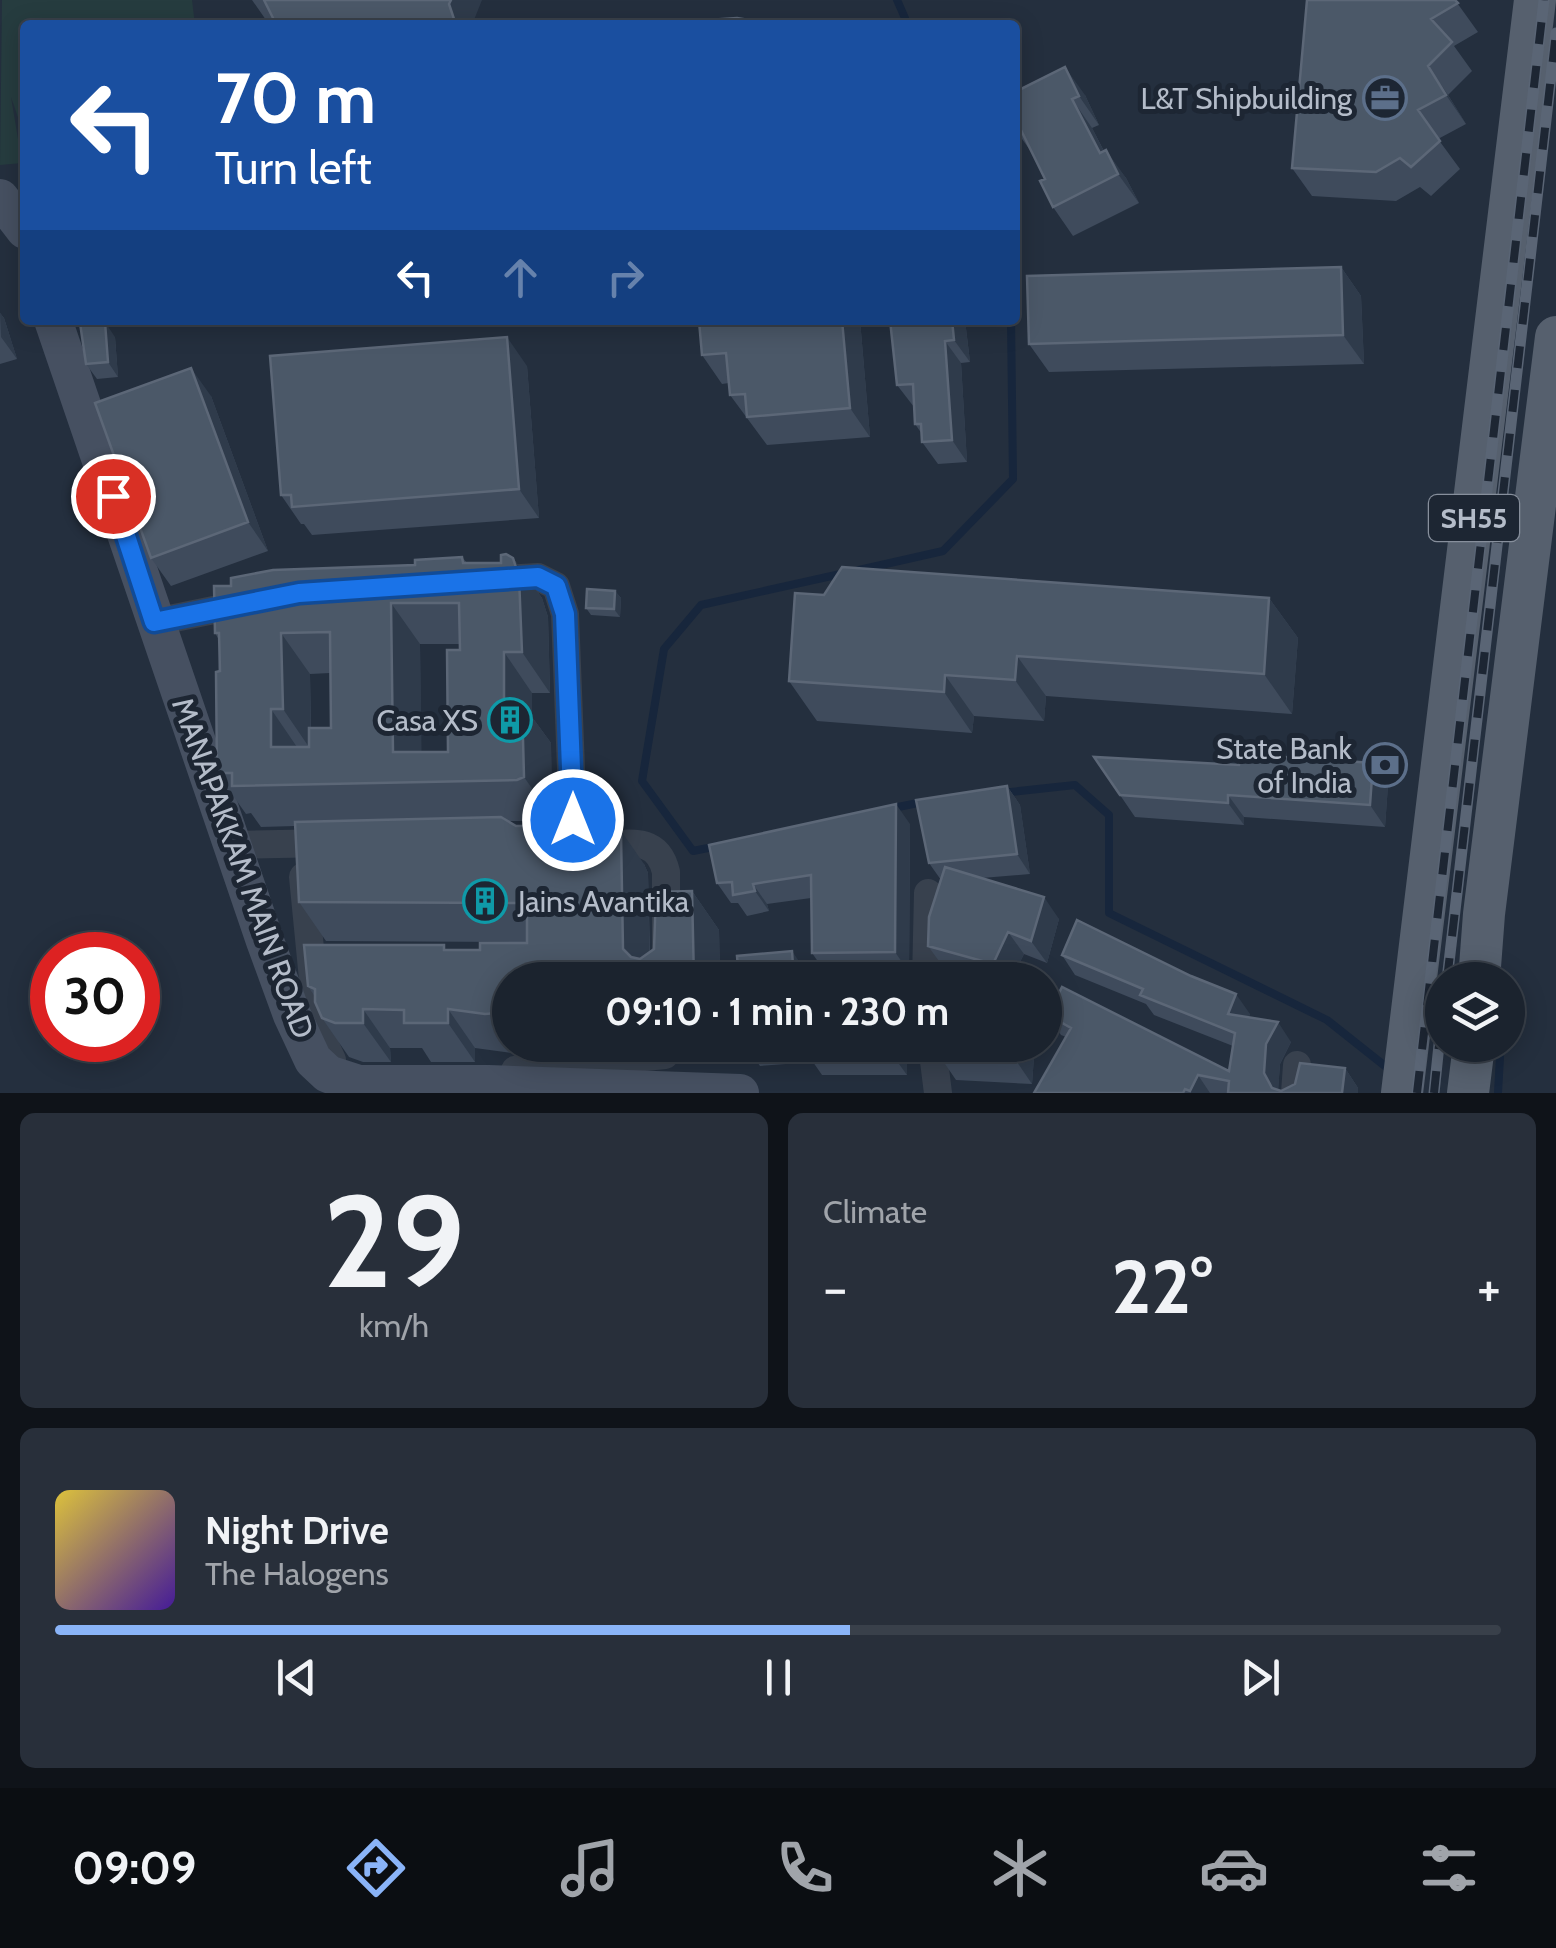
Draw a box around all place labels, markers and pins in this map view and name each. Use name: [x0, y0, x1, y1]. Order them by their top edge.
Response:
office icon: L&T Shipbuilding: [1362, 75, 1408, 121]
place label: L&T Shipbuilding: [1140, 80, 1353, 117]
pin: [71, 454, 156, 539]
building icon: Casa XS: [487, 697, 533, 743]
place label: Casa XS: [376, 702, 478, 739]
place label: State Bank of India: [1216, 730, 1353, 801]
bank icon: State Bank of India: [1362, 742, 1408, 788]
building icon: Jains Avantika: [462, 878, 508, 924]
place label: Jains Avantika: [517, 883, 690, 920]

